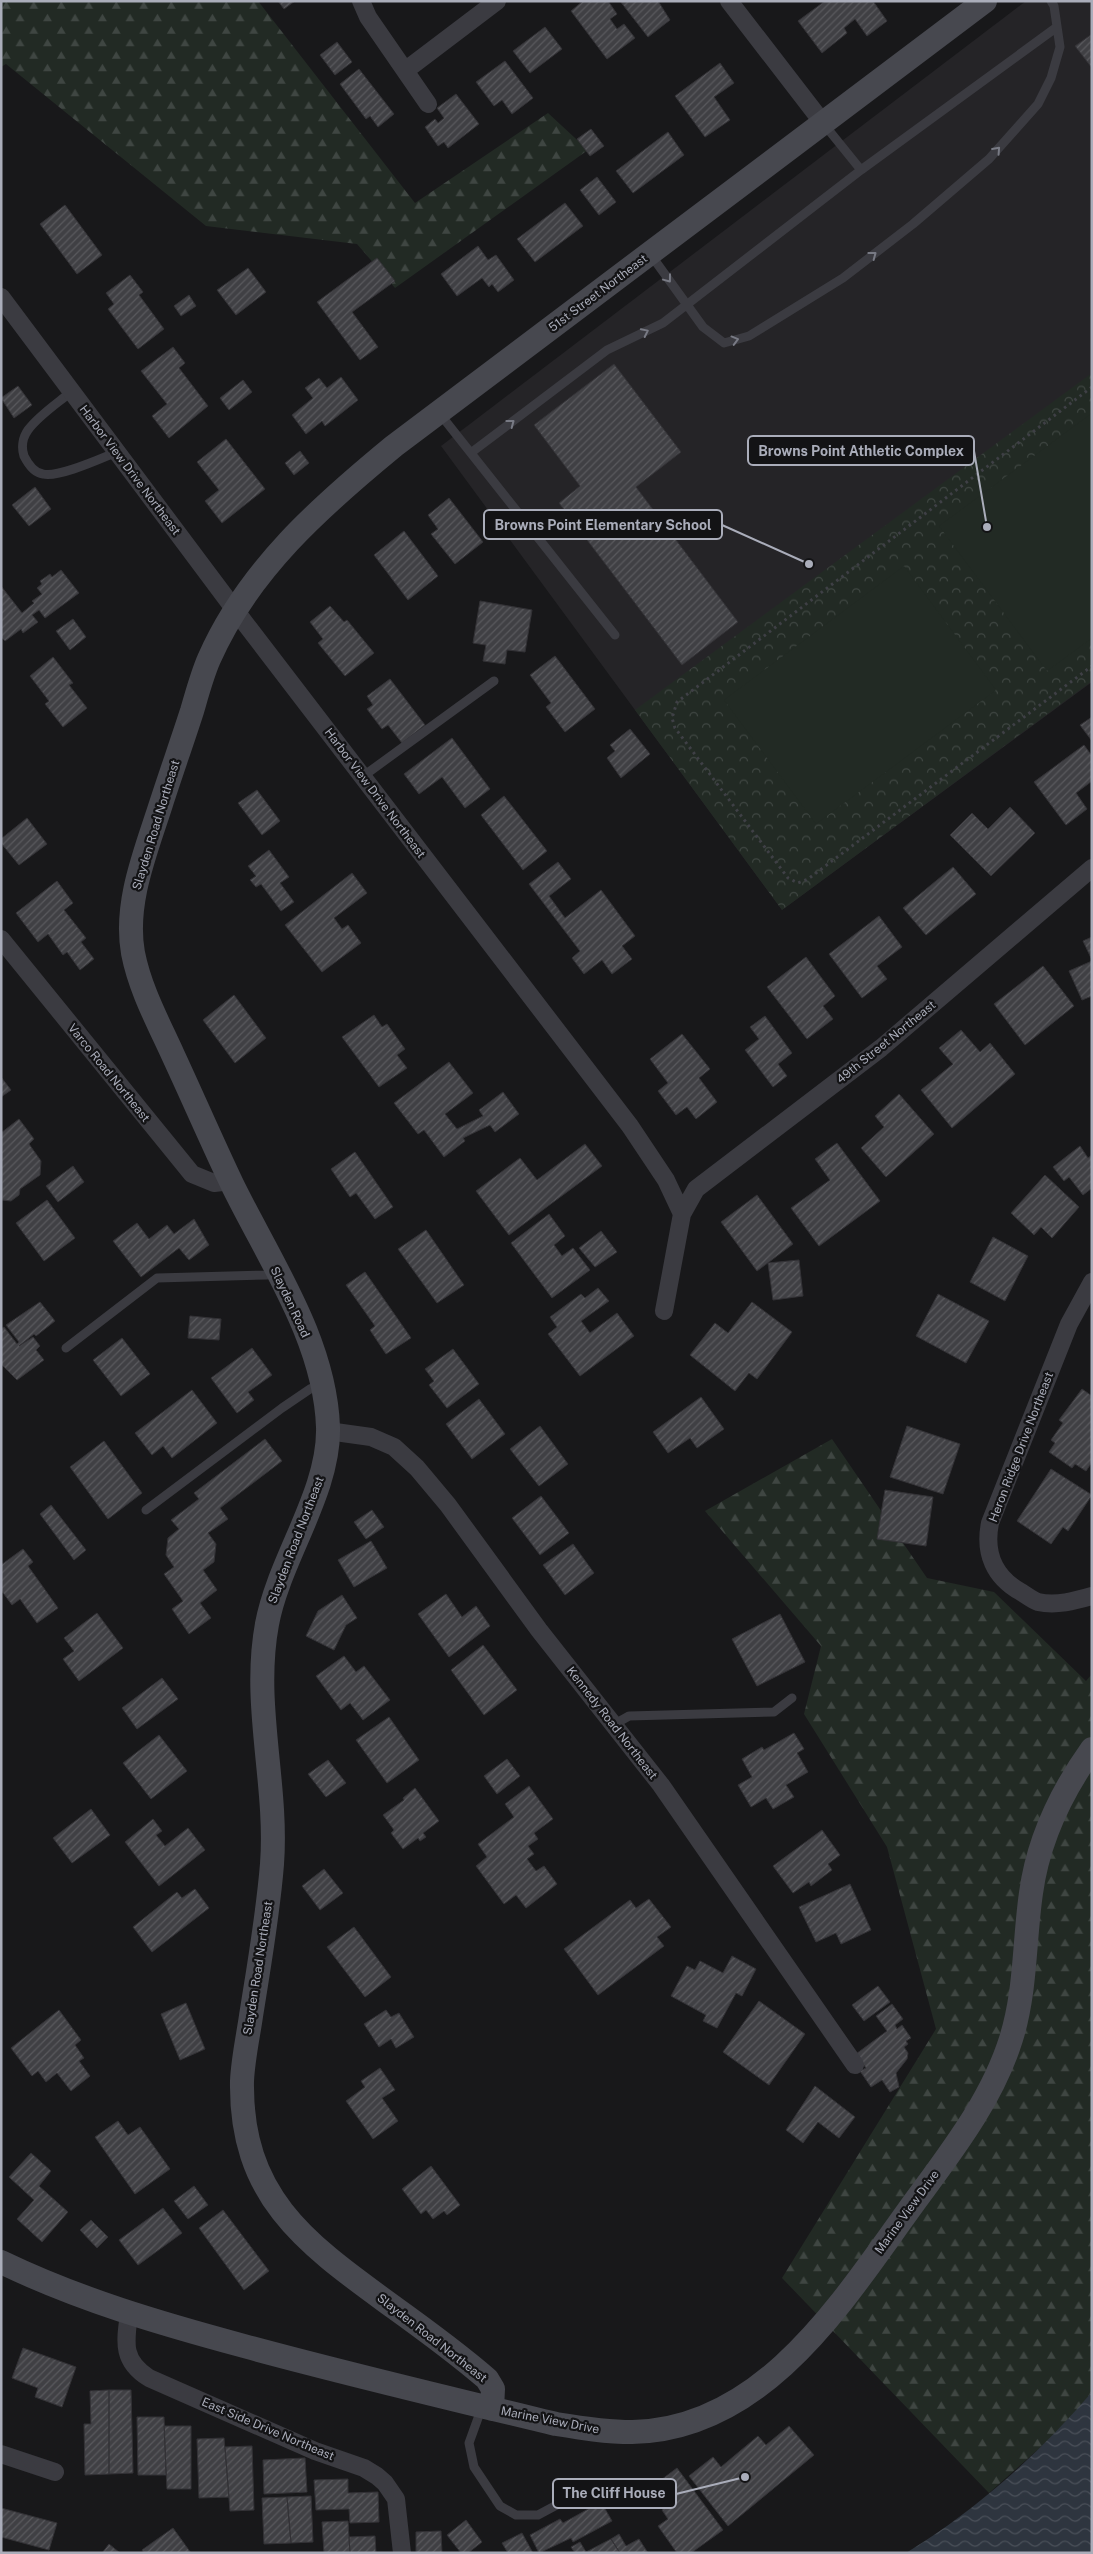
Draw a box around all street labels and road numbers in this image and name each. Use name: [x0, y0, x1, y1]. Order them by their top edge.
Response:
street label: 51st Street Northeast: [546, 251, 650, 335]
street label: Harbor View Drive Northeast: [77, 402, 184, 538]
street label: Harbor View Drive Northeast: [322, 725, 429, 861]
street label: Slayden Road Northeast: [130, 758, 183, 892]
street label: 49th Street Northeast: [834, 998, 939, 1086]
street label: Varco Road Northeast: [65, 1021, 153, 1125]
street label: Slayden Road: [267, 1264, 313, 1340]
street label: Heron Ridge Drive Northeast: [986, 1370, 1056, 1524]
street label: Slayden Road Northeast: [265, 1474, 327, 1606]
street label: Kennedy Road Northeast: [564, 1664, 660, 1782]
street label: Slayden Road Northeast: [241, 1900, 276, 2036]
street label: Marine View Drive: [872, 2167, 942, 2257]
street label: Slayden Road Northeast: [374, 2291, 490, 2385]
street label: East Side Drive Northeast: [200, 2395, 337, 2463]
street label: Marine View Drive: [500, 2404, 601, 2436]

